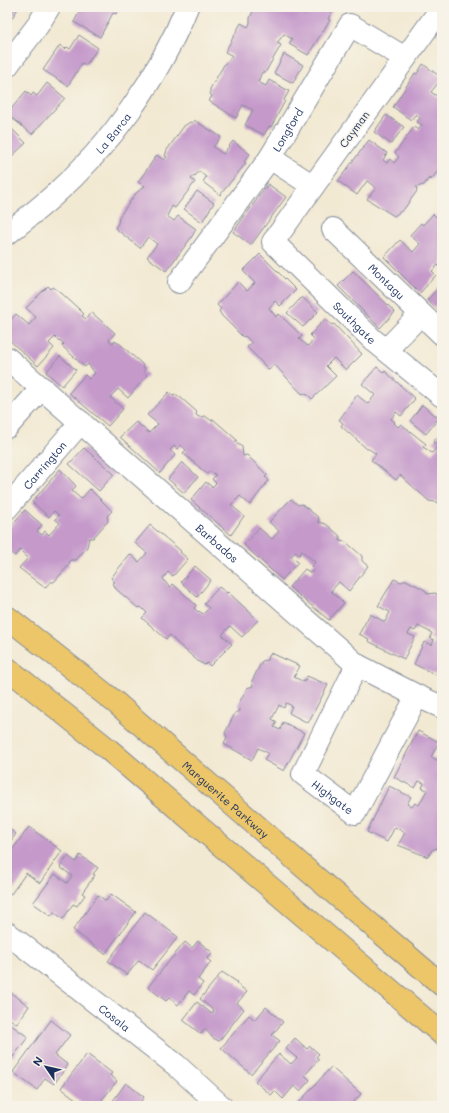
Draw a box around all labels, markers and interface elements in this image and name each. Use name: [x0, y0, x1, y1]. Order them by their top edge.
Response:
street label: Longford: [268, 105, 306, 154]
street label: Cayman: [336, 108, 372, 150]
street label: La Barca: [92, 109, 134, 156]
street label: Montagu: [365, 260, 409, 302]
street label: Southgate: [330, 298, 380, 347]
street label: Carrington: [19, 437, 69, 492]
street label: Barbados: [193, 520, 242, 565]
street label: Marguerite Parkway: [180, 757, 273, 841]
street label: Highgate: [309, 776, 357, 817]
street label: Cosala: [96, 1000, 134, 1034]
north arrow: [26, 1047, 66, 1087]
text: N: [29, 1053, 46, 1069]

